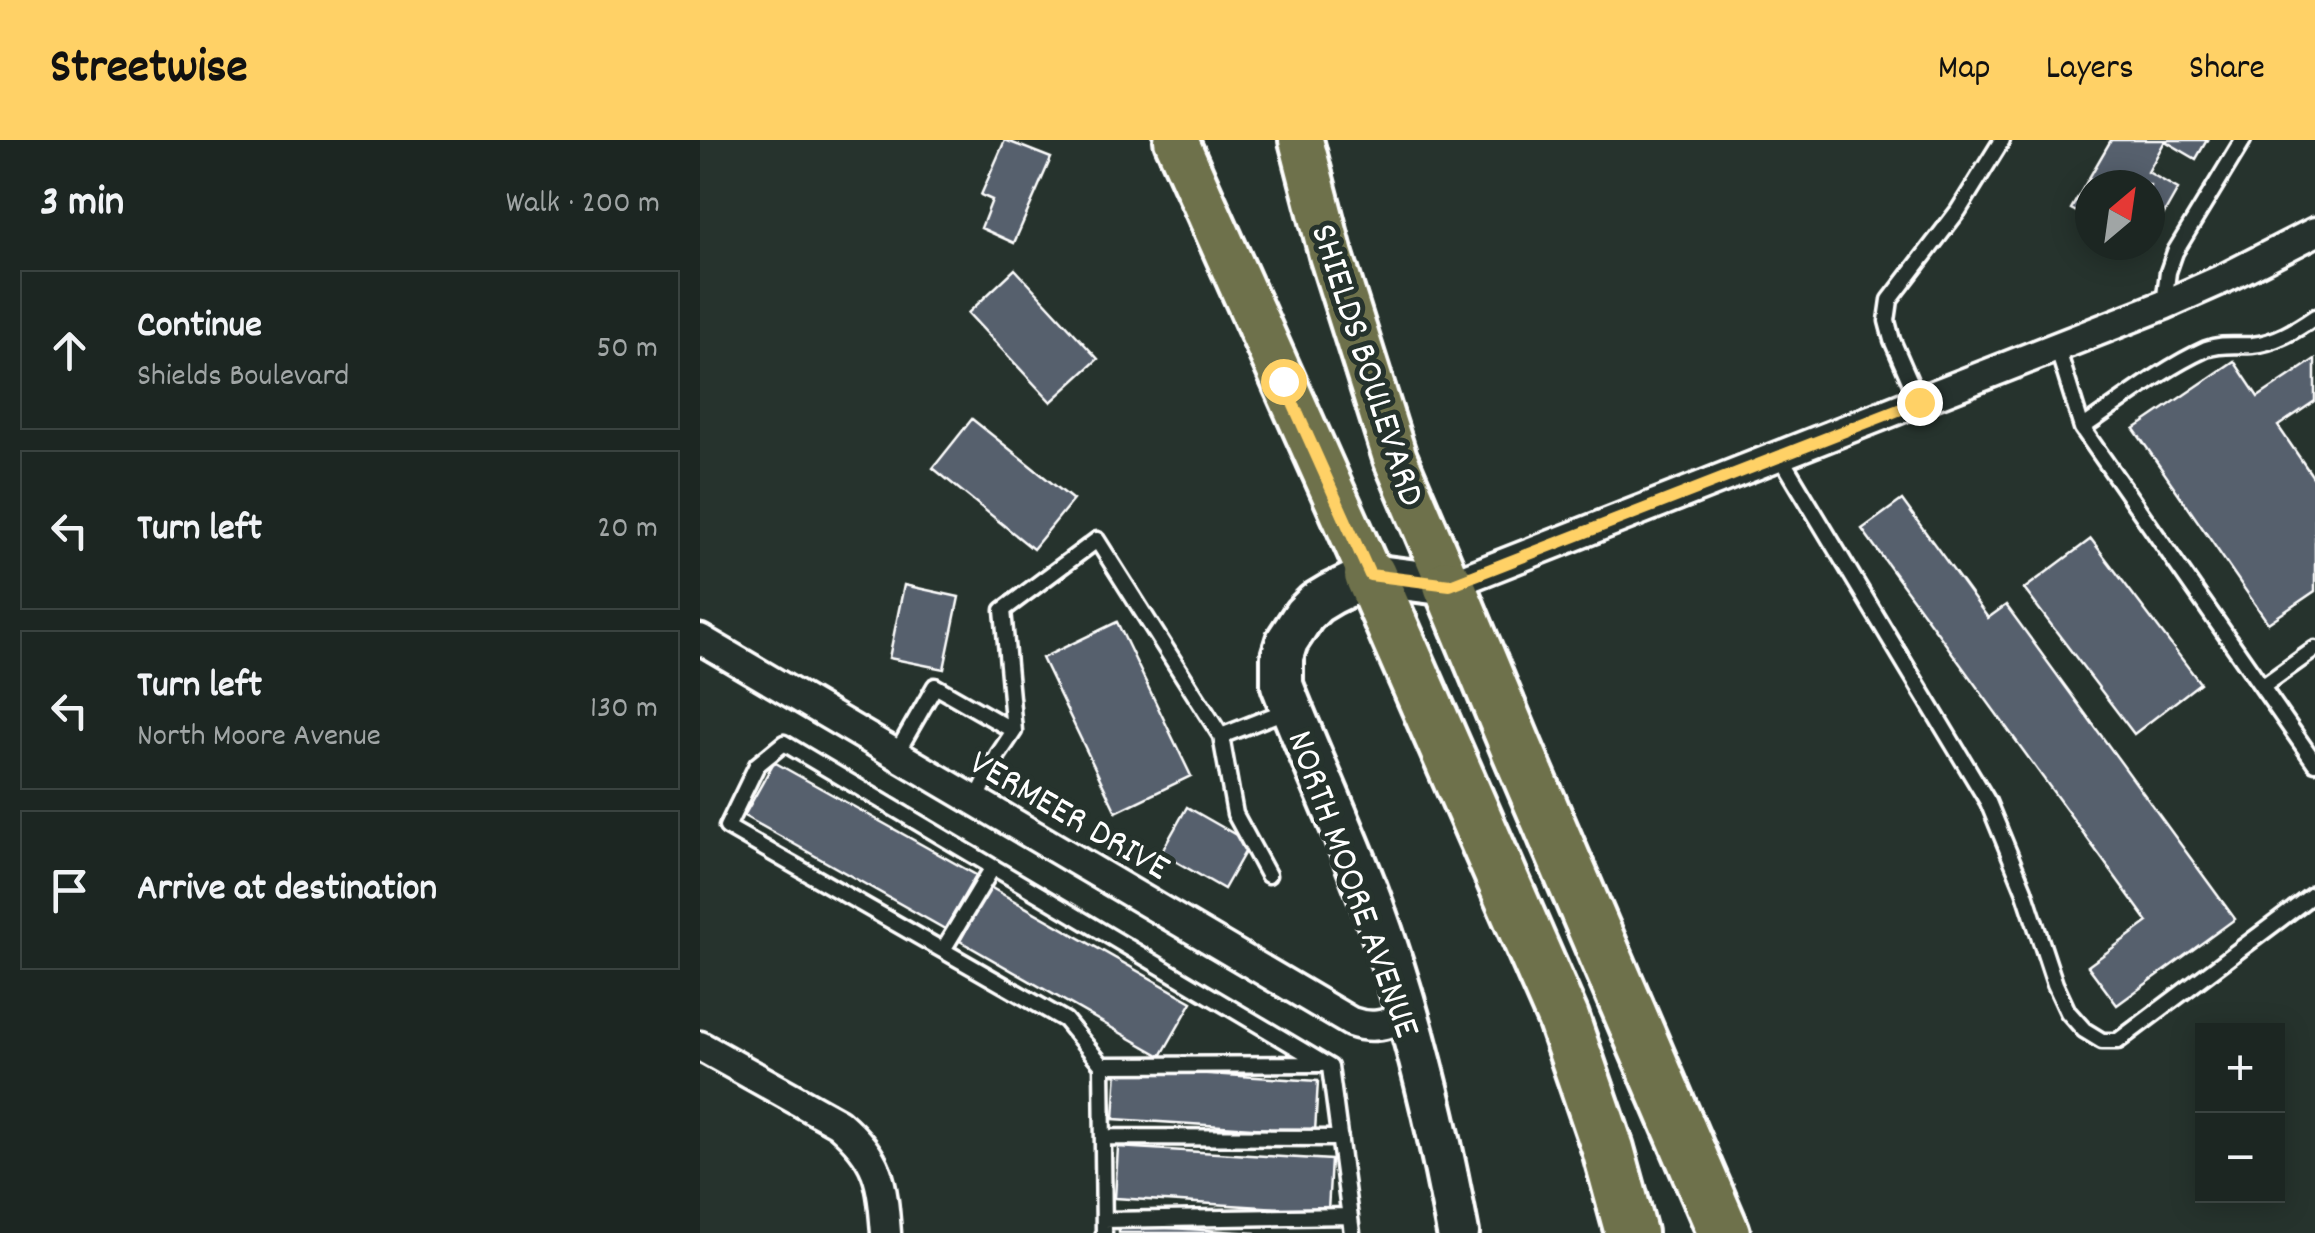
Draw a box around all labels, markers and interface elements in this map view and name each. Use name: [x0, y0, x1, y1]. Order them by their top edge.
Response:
text: Streetwise: [50, 36, 248, 105]
text: Map: [1938, 45, 1991, 95]
text: Layers: [2046, 45, 2134, 95]
text: Share: [2189, 45, 2265, 95]
north arrow: [2075, 170, 2165, 260]
text: 3 min: [40, 175, 124, 235]
text: Walk · 200 m: [506, 182, 660, 228]
street label: SHIELDS BOULEVARD: [1293, 217, 1436, 514]
text: Continue: [137, 300, 262, 355]
icon: ahead: [42, 323, 97, 378]
text: 50 m: [596, 327, 658, 373]
text: Shields Boulevard: [137, 355, 349, 401]
route start: [1261, 359, 1307, 405]
route end: [1897, 380, 1943, 426]
icon: left: [42, 503, 97, 558]
text: Turn left: [137, 503, 262, 558]
text: 20 m: [597, 507, 658, 553]
text: Turn left: [137, 660, 262, 715]
icon: left: [42, 683, 97, 738]
text: 130 m: [590, 687, 658, 733]
text: North Moore Avenue: [137, 715, 381, 761]
street label: NORTH MOORE AVENUE: [1270, 724, 1432, 1046]
street label: VERMEER DRIVE: [958, 738, 1179, 897]
icon: arrive: [42, 863, 97, 918]
text: Arrive at destination: [137, 863, 437, 918]
map controls: [2195, 1023, 2285, 1203]
button: +: [2195, 1023, 2285, 1113]
button: −: [2195, 1113, 2285, 1203]

